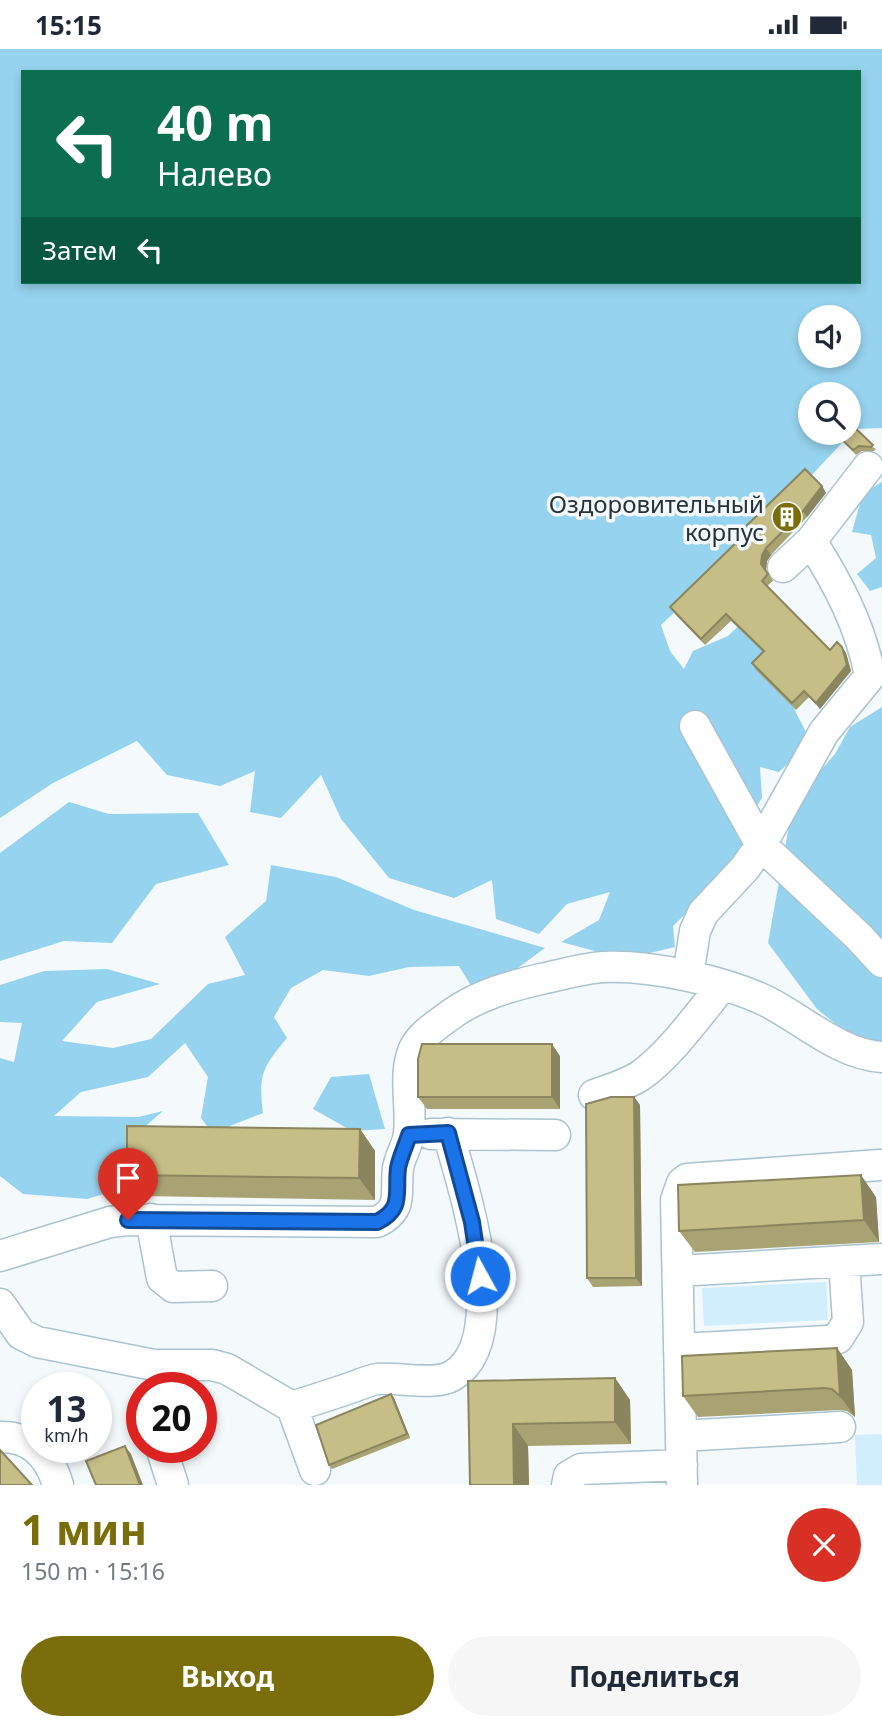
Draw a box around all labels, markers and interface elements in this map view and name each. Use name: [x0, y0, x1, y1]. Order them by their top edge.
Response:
text: 15:15: [35, 7, 102, 43]
text: 40 m: [157, 89, 274, 155]
icon: left: [42, 98, 133, 189]
text: Налево: [157, 152, 272, 195]
icon: left: [131, 231, 169, 269]
text: Затем: [42, 232, 117, 268]
map controls: [798, 305, 861, 445]
button: sound: [798, 305, 861, 368]
button: search: [798, 382, 861, 445]
place label: Оздоровительный корпус: [549, 487, 764, 548]
building icon: Оздоровительный корпус: [770, 500, 804, 534]
pin: [98, 1148, 158, 1220]
icon: arrive: [109, 1159, 147, 1197]
position arrow: [443, 1239, 517, 1313]
speed limit sign: 20: [126, 1372, 217, 1463]
text: 13: [46, 1385, 87, 1432]
text: km/h: [44, 1423, 89, 1447]
text: 1 мин: [21, 1500, 147, 1557]
button: close: [787, 1508, 861, 1582]
text: 150 m · 15:16: [21, 1555, 165, 1587]
button: Выход: [21, 1636, 434, 1716]
button: Поделиться: [448, 1636, 861, 1716]

